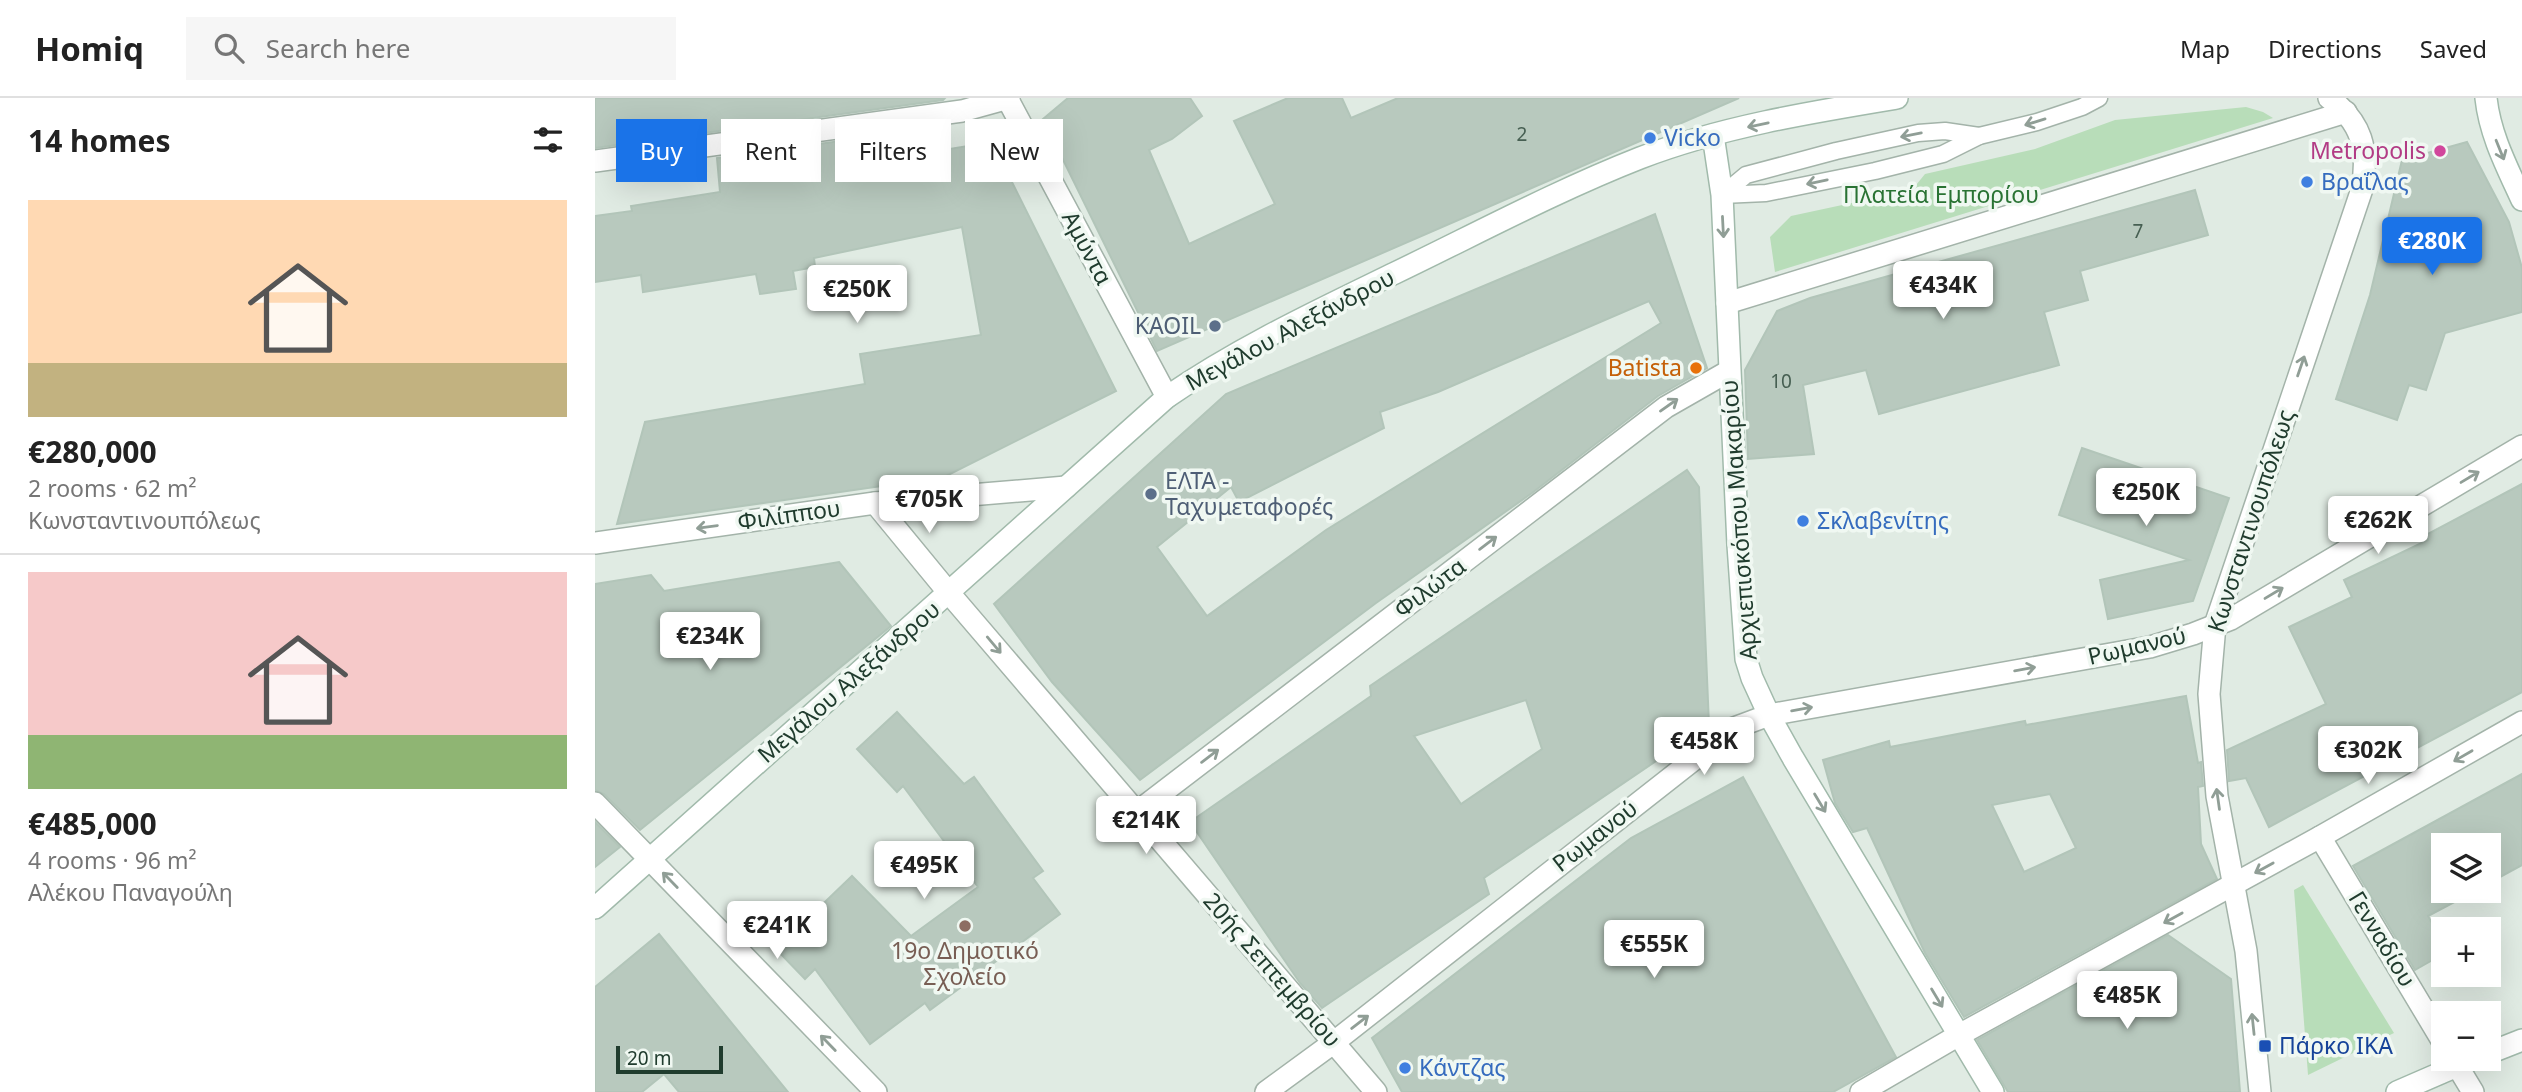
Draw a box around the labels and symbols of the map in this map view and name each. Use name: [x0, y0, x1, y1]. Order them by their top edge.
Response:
one-way arrow: [2025, 117, 2047, 130]
one-way arrow: [1747, 119, 1770, 133]
house number: 2: [1517, 121, 1527, 147]
place label: Vicko: [1664, 121, 1721, 153]
one-way arrow: [1900, 129, 1923, 142]
marker: Vicko: [1642, 130, 1658, 146]
place label: Metropolis: [2310, 134, 2426, 166]
one-way arrow: [2494, 139, 2507, 161]
marker: Metropolis: [2432, 143, 2448, 159]
place label: Βραΐλας: [2321, 165, 2409, 197]
marker: Βραΐλας: [2299, 174, 2315, 190]
one-way arrow: [1806, 176, 1829, 190]
park label: Πλατεία Εμπορίου: [1843, 178, 2039, 210]
street label: Αμύντα: [1055, 205, 1121, 290]
one-way arrow: [1717, 215, 1730, 238]
house number: 7: [2133, 218, 2143, 244]
pin: €280K: [2383, 218, 2481, 277]
street label: Μεγάλου Αλεξάνδρου: [1179, 260, 1400, 398]
pin: €434K: [1894, 262, 1992, 321]
pin: €250K: [808, 266, 906, 325]
place label: KAOIL: [1135, 309, 1201, 341]
marker: KAOIL: [1207, 318, 1223, 334]
place label: Batista: [1608, 351, 1682, 383]
one-way arrow: [2296, 356, 2308, 378]
marker: Batista: [1688, 360, 1704, 376]
house number: 10: [1770, 368, 1792, 394]
street label: Αρχιεπισκόπου Μακαρίου: [1712, 379, 1764, 661]
one-way arrow: [1659, 398, 1678, 412]
street label: Κωνσταντινουπόλεως: [2199, 405, 2301, 636]
place label: ΕΛΤΑ - Ταχυμεταφορές: [1165, 464, 1333, 522]
pin: €250K: [2097, 468, 2195, 528]
one-way arrow: [2460, 470, 2480, 484]
pin: €705K: [880, 476, 978, 535]
marker: ΕΛΤΑ - Ταχυμεταφορές: [1143, 486, 1159, 502]
street label: Φιλίππου: [735, 491, 842, 537]
pin: €262K: [2329, 496, 2427, 556]
place label: Σκλαβενίτης: [1817, 504, 1949, 536]
marker: Σκλαβενίτης: [1795, 513, 1811, 529]
one-way arrow: [696, 521, 718, 534]
one-way arrow: [1478, 536, 1497, 551]
street label: Φιλώτα: [1387, 550, 1472, 625]
one-way arrow: [2264, 586, 2284, 600]
street label: Μεγάλου Αλεξάνδρου: [750, 593, 947, 770]
pin: €234K: [661, 612, 759, 672]
street label: Ρωμανού: [2084, 618, 2189, 672]
one-way arrow: [986, 636, 1002, 654]
one-way arrow: [2013, 662, 2036, 675]
one-way arrow: [1790, 702, 1813, 716]
pin: €458K: [1655, 718, 1753, 777]
pin: €302K: [2319, 726, 2417, 786]
one-way arrow: [1201, 749, 1220, 764]
one-way arrow: [2453, 749, 2473, 763]
one-way arrow: [2212, 789, 2225, 811]
street label: Ρωμανού: [1545, 792, 1644, 879]
one-way arrow: [1814, 792, 1828, 812]
pin: €214K: [1097, 796, 1195, 856]
pin: €495K: [875, 842, 973, 901]
one-way arrow: [2255, 861, 2275, 875]
one-way arrow: [661, 871, 678, 888]
street label: 20ής Σεπτεμβρίου: [1197, 885, 1349, 1054]
street label: Γενναδίου: [2342, 885, 2424, 992]
pin: €241K: [728, 902, 826, 961]
one-way arrow: [2164, 911, 2184, 925]
marker: 19ο Δημοτικό Σχολείο: [957, 918, 973, 934]
pin: €555K: [1605, 920, 1703, 980]
place label: 19ο Δημοτικό Σχολείο: [891, 934, 1039, 992]
pin: €485K: [2078, 972, 2176, 1031]
one-way arrow: [1930, 988, 1944, 1008]
one-way arrow: [2246, 1013, 2259, 1036]
one-way arrow: [1350, 1014, 1369, 1029]
place label: Πάρκο ΙΚΑ: [2279, 1029, 2393, 1061]
one-way arrow: [820, 1035, 837, 1052]
marker: Πάρκο ΙΚΑ: [2257, 1038, 2273, 1054]
scale bar: [616, 1043, 723, 1075]
place label: Κάντζας: [1419, 1051, 1505, 1083]
marker: Κάντζας: [1397, 1060, 1413, 1076]

